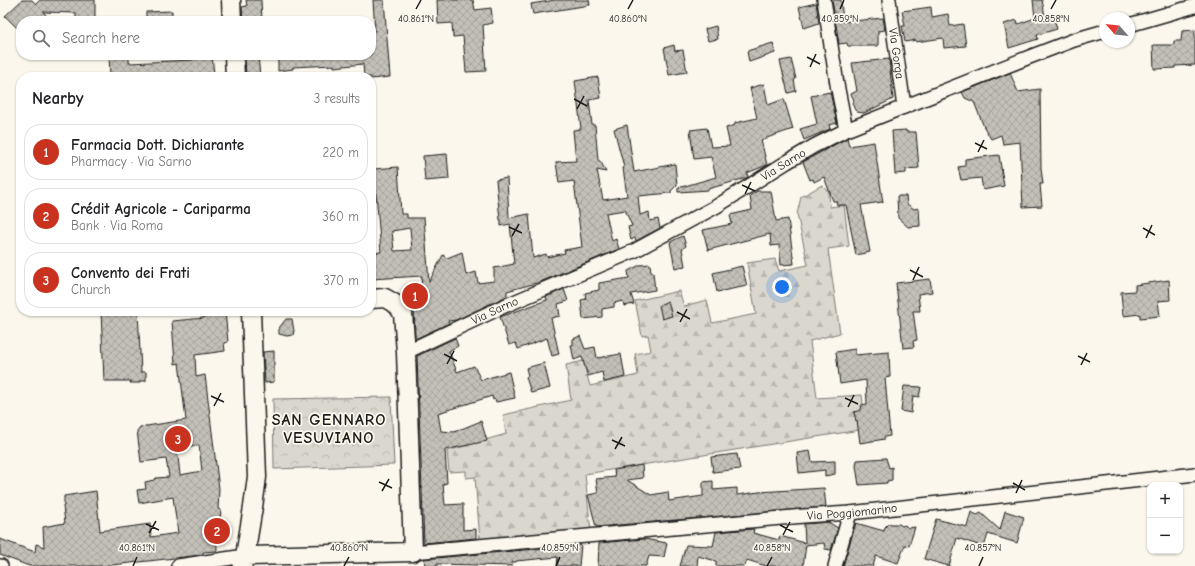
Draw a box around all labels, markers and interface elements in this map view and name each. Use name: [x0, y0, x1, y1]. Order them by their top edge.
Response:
north arrow: [1099, 12, 1135, 48]
text: 40.861°N: [398, 13, 434, 25]
text: 40.860°N: [609, 13, 647, 25]
text: 40.859°N: [821, 13, 859, 25]
text: 40.858°N: [1032, 13, 1070, 25]
search box: [16, 16, 376, 60]
icon: search: [30, 27, 52, 49]
street label: Via Gorga: [886, 27, 907, 80]
text: Search here: [62, 29, 140, 47]
text: Nearby: [32, 89, 83, 108]
text: 3 results: [314, 91, 360, 106]
text: Farmacia Dott. Dichiarante: [71, 136, 244, 154]
text: 1: [43, 145, 49, 160]
text: 220 m: [322, 145, 359, 160]
street label: Via Sarno: [758, 146, 808, 184]
text: Pharmacy · Via Sarno: [71, 154, 192, 169]
text: Crédit Agricole - Cariparma: [71, 200, 251, 218]
text: 2: [43, 209, 49, 224]
text: 360 m: [322, 209, 359, 224]
text: Bank · Via Roma: [71, 218, 163, 233]
text: Convento dei Frati: [71, 264, 190, 282]
text: 3: [43, 273, 49, 288]
text: 370 m: [323, 273, 359, 288]
your location: [772, 277, 792, 297]
pin: 1: [402, 281, 428, 311]
text: Church: [71, 282, 111, 297]
street label: Via Sarno: [469, 294, 520, 327]
district label: SAN GENNARO VESUVIANO: [272, 411, 386, 447]
pin: 3: [165, 424, 191, 454]
map controls: [1147, 482, 1183, 554]
button: +: [1147, 482, 1183, 518]
street label: Via Poggiomarino: [807, 501, 898, 523]
pin: 2: [204, 516, 230, 546]
button: −: [1147, 518, 1183, 554]
text: 40.861°N: [119, 542, 155, 554]
text: 40.860°N: [330, 542, 368, 554]
text: 40.859°N: [541, 542, 579, 554]
text: 40.858°N: [753, 542, 791, 554]
text: 40.857°N: [965, 542, 1001, 554]

